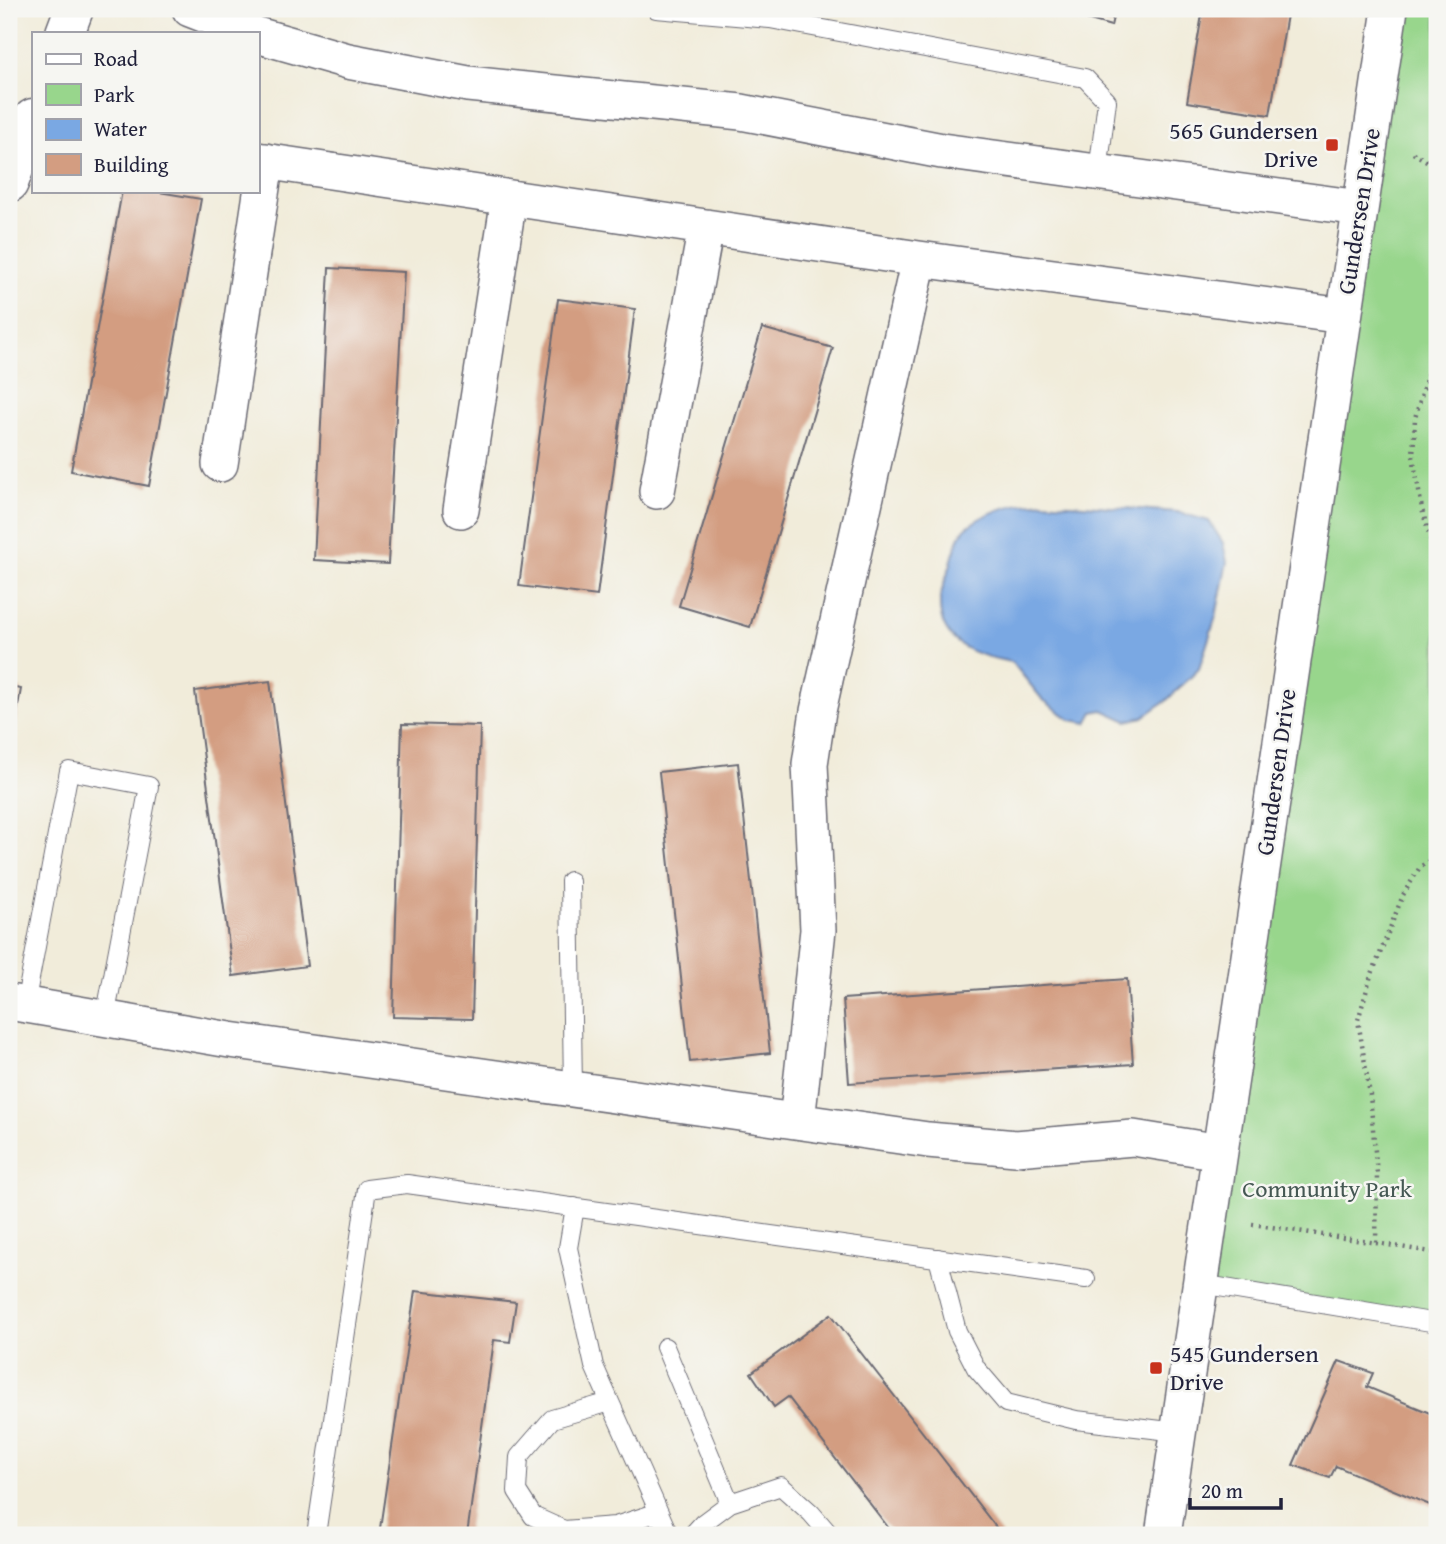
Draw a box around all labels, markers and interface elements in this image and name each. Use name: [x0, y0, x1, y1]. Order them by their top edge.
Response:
legend: [32, 32, 259, 192]
text: Road: [94, 43, 139, 74]
text: Park: [94, 79, 135, 110]
text: Water: [94, 113, 147, 144]
place label: 565 Gundersen Drive: [1169, 113, 1319, 176]
street label: Gundersen Drive: [1328, 125, 1389, 297]
marker: 565 Gundersen Drive: [1324, 137, 1340, 153]
text: Building: [94, 149, 169, 180]
street label: Gundersen Drive: [1246, 686, 1305, 858]
park label: Community Park: [1242, 1171, 1413, 1206]
place label: 545 Gundersen Drive: [1170, 1336, 1319, 1399]
marker: 545 Gundersen Drive: [1148, 1360, 1164, 1376]
scale bar: [1190, 1467, 1282, 1511]
text: 20 m: [1201, 1475, 1243, 1506]

